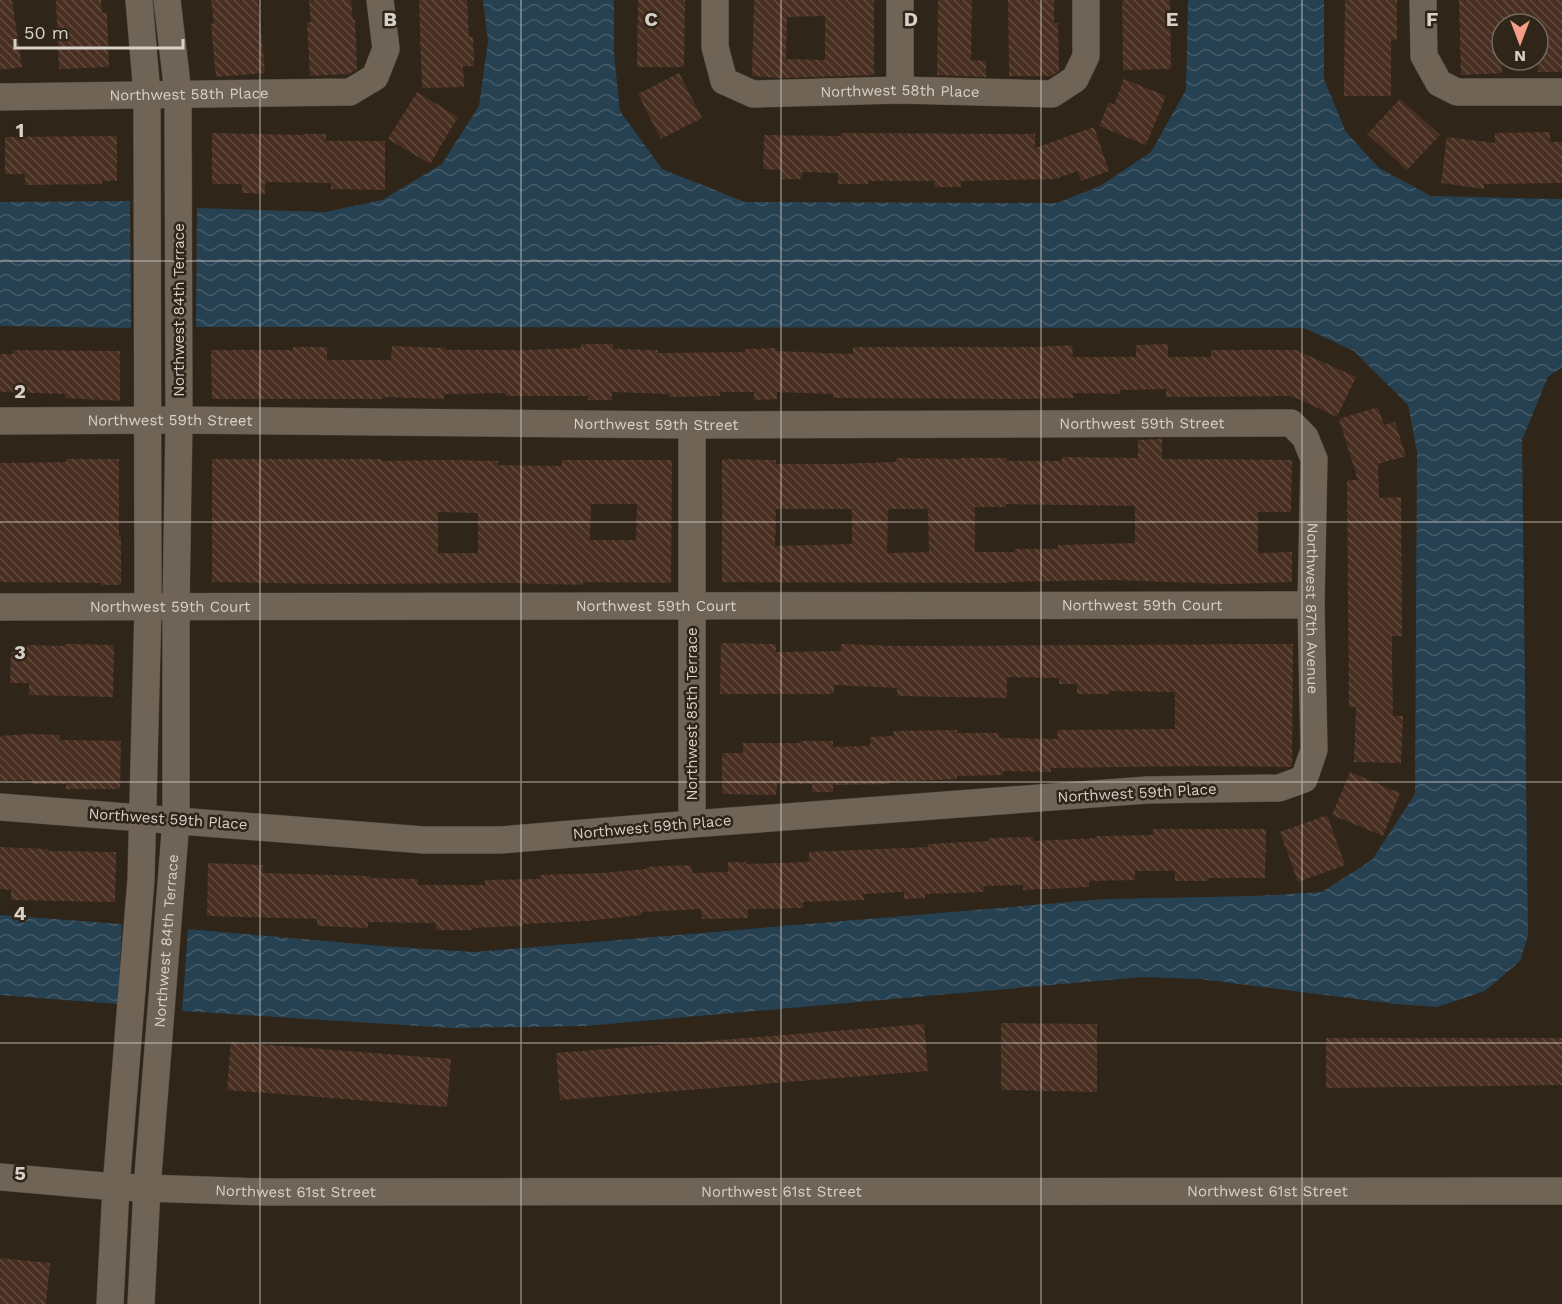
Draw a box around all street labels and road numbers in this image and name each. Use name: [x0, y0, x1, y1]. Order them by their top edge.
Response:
street label: Northwest 58th Place: [820, 81, 980, 101]
street label: Northwest 58th Place: [109, 84, 269, 104]
street label: Northwest 84th Terrace: [170, 223, 188, 397]
street label: Northwest 59th Street: [87, 411, 253, 430]
street label: Northwest 59th Street: [1059, 414, 1225, 433]
street label: Northwest 59th Street: [573, 415, 739, 434]
street label: Northwest 87th Avenue: [1302, 522, 1322, 694]
street label: Northwest 59th Court: [1062, 596, 1223, 614]
street label: Northwest 59th Court: [576, 597, 737, 615]
street label: Northwest 59th Court: [90, 598, 251, 616]
street label: Northwest 85th Terrace: [683, 627, 701, 801]
street label: Northwest 59th Place: [1057, 780, 1217, 806]
street label: Northwest 59th Place: [88, 804, 248, 834]
street label: Northwest 59th Place: [572, 811, 732, 843]
street label: Northwest 84th Terrace: [151, 854, 182, 1028]
street label: Northwest 61st Street: [215, 1181, 377, 1201]
street label: Northwest 61st Street: [1187, 1182, 1349, 1200]
street label: Northwest 61st Street: [701, 1183, 863, 1201]

